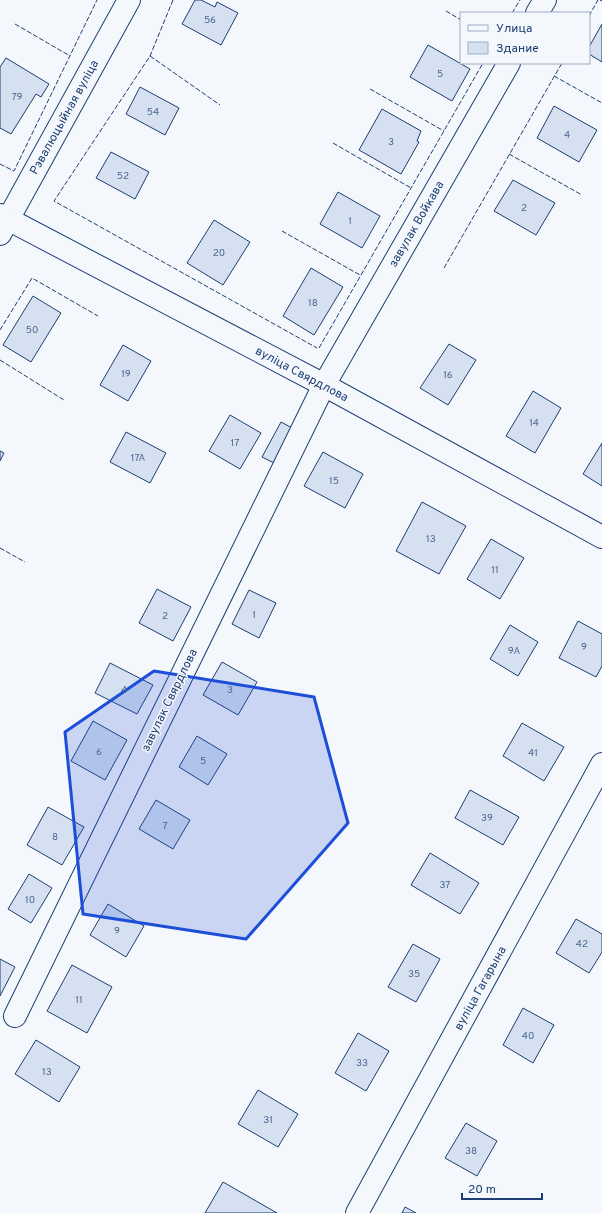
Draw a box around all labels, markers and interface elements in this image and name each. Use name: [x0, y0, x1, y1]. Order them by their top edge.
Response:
legend: [460, 12, 590, 64]
house number: 56: [204, 14, 216, 27]
text: Улица: [496, 21, 532, 37]
text: Здание: [496, 41, 539, 57]
street label: Рэвалюцыйная вуліца: [27, 57, 103, 178]
house number: 5: [437, 68, 443, 81]
house number: 79: [11, 91, 23, 104]
house number: 54: [147, 106, 159, 119]
house number: 4: [564, 129, 570, 142]
house number: 3: [388, 136, 394, 149]
house number: 52: [117, 170, 129, 183]
street label: завулак Войкава: [386, 178, 448, 271]
house number: 2: [521, 202, 527, 215]
house number: 1: [348, 215, 352, 228]
house number: 20: [213, 247, 225, 260]
house number: 18: [308, 297, 318, 310]
house number: 50: [26, 324, 38, 337]
street label: вуліца Свярдлова: [252, 344, 351, 406]
house number: 19: [121, 368, 131, 381]
house number: 16: [443, 369, 453, 382]
house number: 14: [529, 417, 539, 430]
house number: 17: [231, 437, 239, 450]
house number: 17А: [131, 452, 145, 465]
house number: 15: [329, 475, 339, 488]
house number: 13: [426, 533, 436, 546]
house number: 11: [491, 564, 499, 577]
house number: 1: [252, 609, 256, 622]
house number: 2: [162, 610, 168, 623]
house number: 9: [581, 641, 587, 654]
house number: 9А: [508, 645, 520, 658]
street label: завулак Свярдлова: [138, 646, 202, 754]
house number: 4: [121, 684, 127, 697]
house number: 3: [227, 684, 233, 697]
house number: 6: [96, 746, 102, 759]
house number: 41: [528, 747, 538, 760]
house number: 5: [200, 755, 206, 768]
house number: 39: [481, 812, 493, 825]
house number: 7: [162, 820, 168, 833]
house number: 8: [52, 831, 58, 844]
house number: 37: [439, 879, 451, 892]
house number: 10: [25, 894, 35, 907]
house number: 9: [114, 925, 120, 938]
house number: 42: [576, 938, 588, 951]
street label: вуліца Гагарына: [451, 944, 511, 1033]
house number: 35: [408, 968, 420, 981]
house number: 11: [75, 994, 83, 1007]
house number: 40: [522, 1030, 534, 1043]
house number: 33: [356, 1057, 368, 1070]
house number: 13: [42, 1066, 52, 1079]
house number: 31: [263, 1114, 273, 1127]
house number: 38: [465, 1145, 477, 1158]
scale bar: [462, 1175, 542, 1201]
text: 20 m: [468, 1182, 496, 1198]

